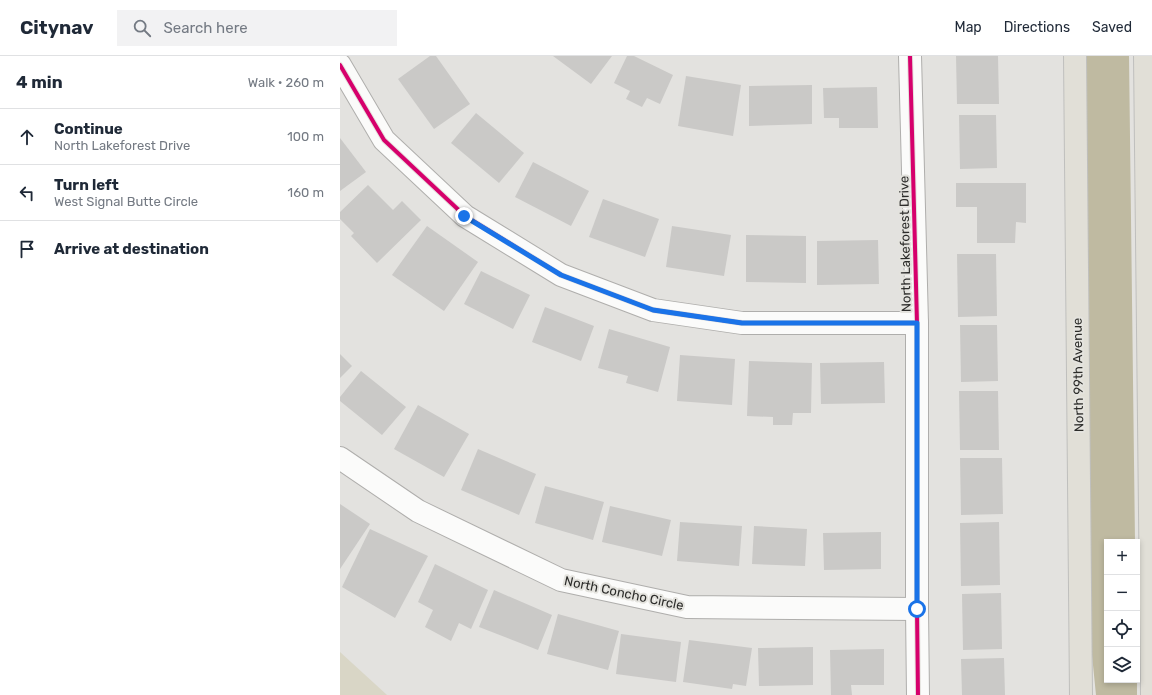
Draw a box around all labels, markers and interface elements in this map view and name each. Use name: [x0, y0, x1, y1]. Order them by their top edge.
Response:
search box: [117, 10, 397, 46]
text: Citynav: [20, 16, 93, 39]
icon: search: [131, 17, 153, 39]
text: Search here: [163, 19, 248, 37]
text: Map: [955, 19, 982, 36]
text: Directions: [1004, 19, 1070, 36]
text: Saved: [1092, 19, 1132, 36]
text: 4 min: [16, 72, 63, 92]
text: Walk · 260 m: [248, 75, 324, 90]
text: Continue: [54, 120, 123, 138]
icon: ahead: [16, 126, 38, 148]
text: 100 m: [287, 129, 324, 144]
text: North Lakeforest Drive: [54, 138, 190, 153]
text: Turn left: [54, 176, 119, 194]
street label: North Lakeforest Drive: [896, 176, 914, 312]
icon: left: [16, 182, 38, 204]
text: 160 m: [288, 185, 324, 200]
text: West Signal Butte Circle: [54, 194, 198, 209]
route end: [455, 207, 473, 225]
icon: arrive: [16, 238, 38, 260]
text: Arrive at destination: [54, 240, 209, 258]
street label: North 99th Avenue: [1070, 318, 1086, 432]
map controls: [1104, 539, 1140, 683]
button: +: [1104, 539, 1140, 575]
street label: North Concho Circle: [563, 573, 685, 613]
button: −: [1104, 575, 1140, 611]
route start: [908, 600, 926, 618]
button: locate: [1104, 611, 1140, 647]
button: layers: [1104, 647, 1140, 683]

